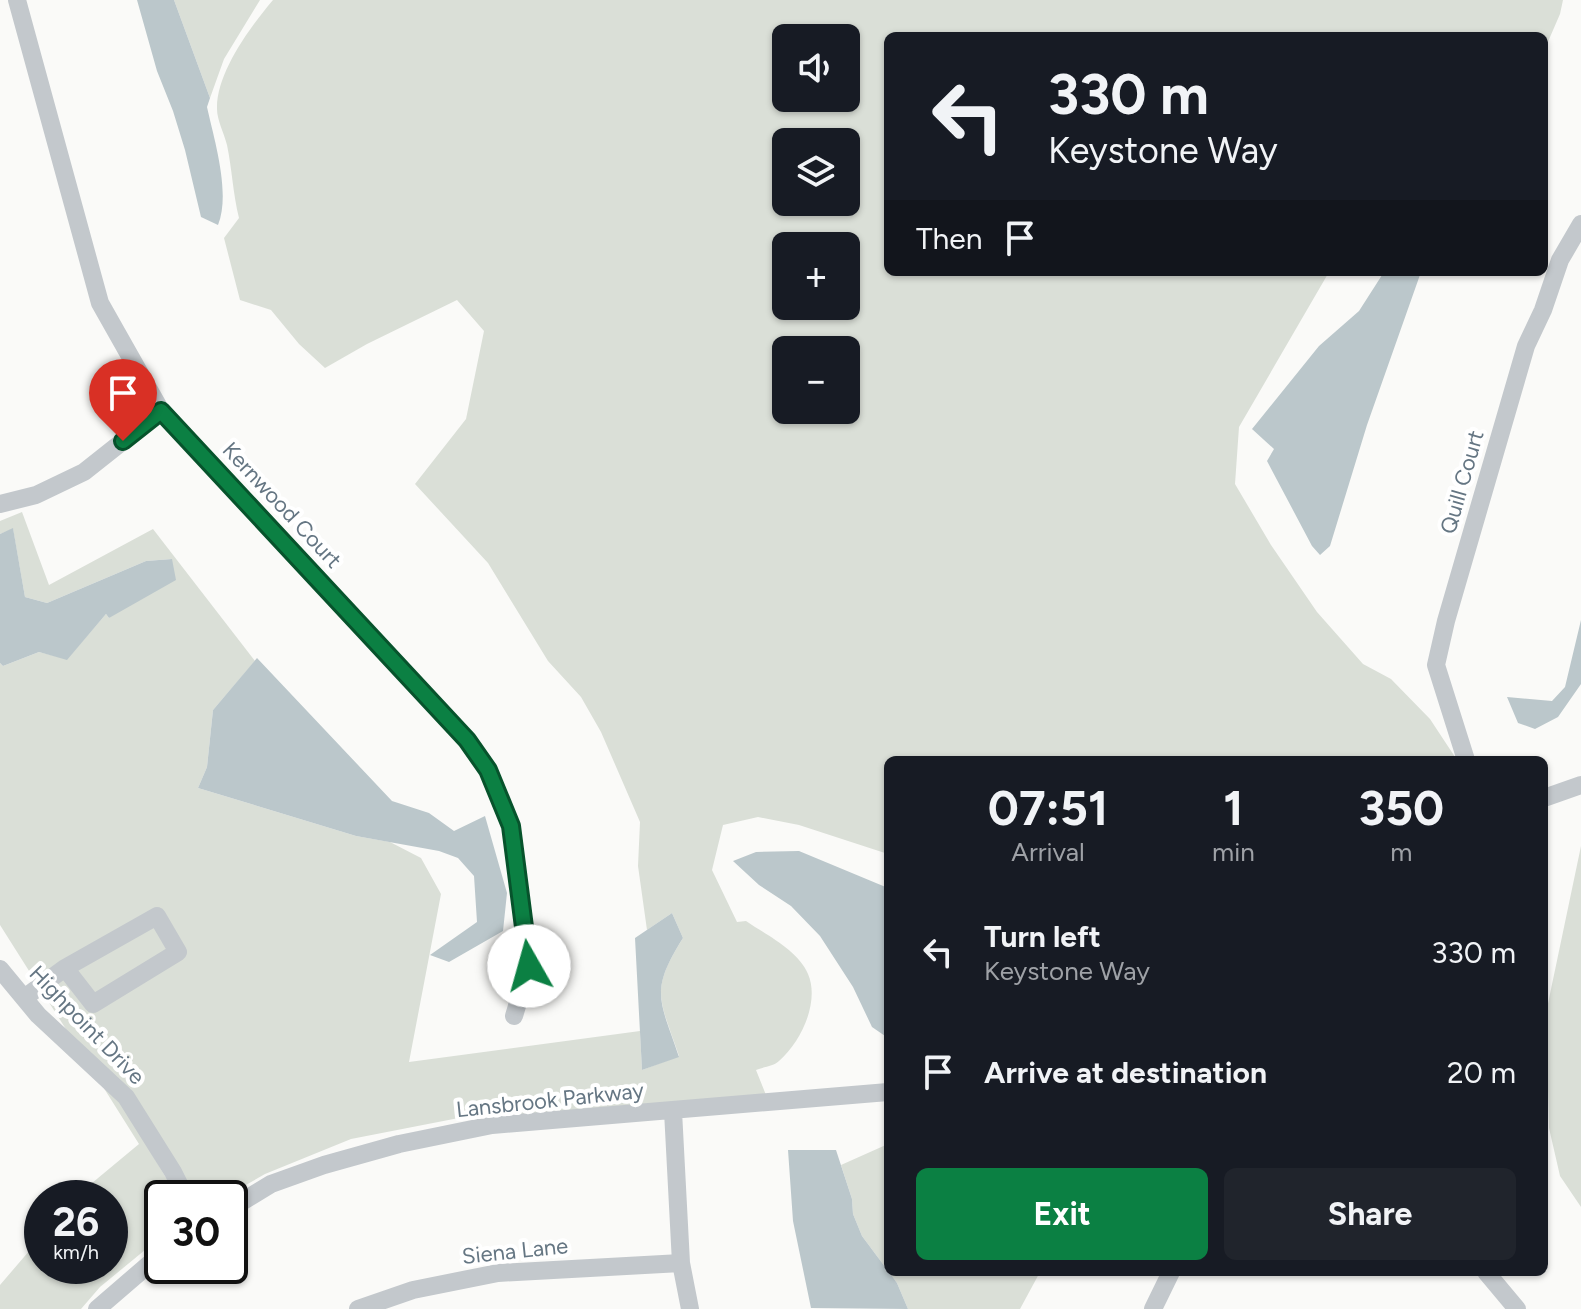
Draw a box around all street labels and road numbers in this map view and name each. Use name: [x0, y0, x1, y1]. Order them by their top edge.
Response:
street label: Quill Court: [1434, 427, 1490, 537]
street label: Kernwood Court: [217, 436, 347, 574]
street label: Highpoint Drive: [24, 960, 150, 1090]
street label: Lansbrook Parkway: [455, 1077, 646, 1123]
street label: Siena Lane: [461, 1232, 569, 1270]

